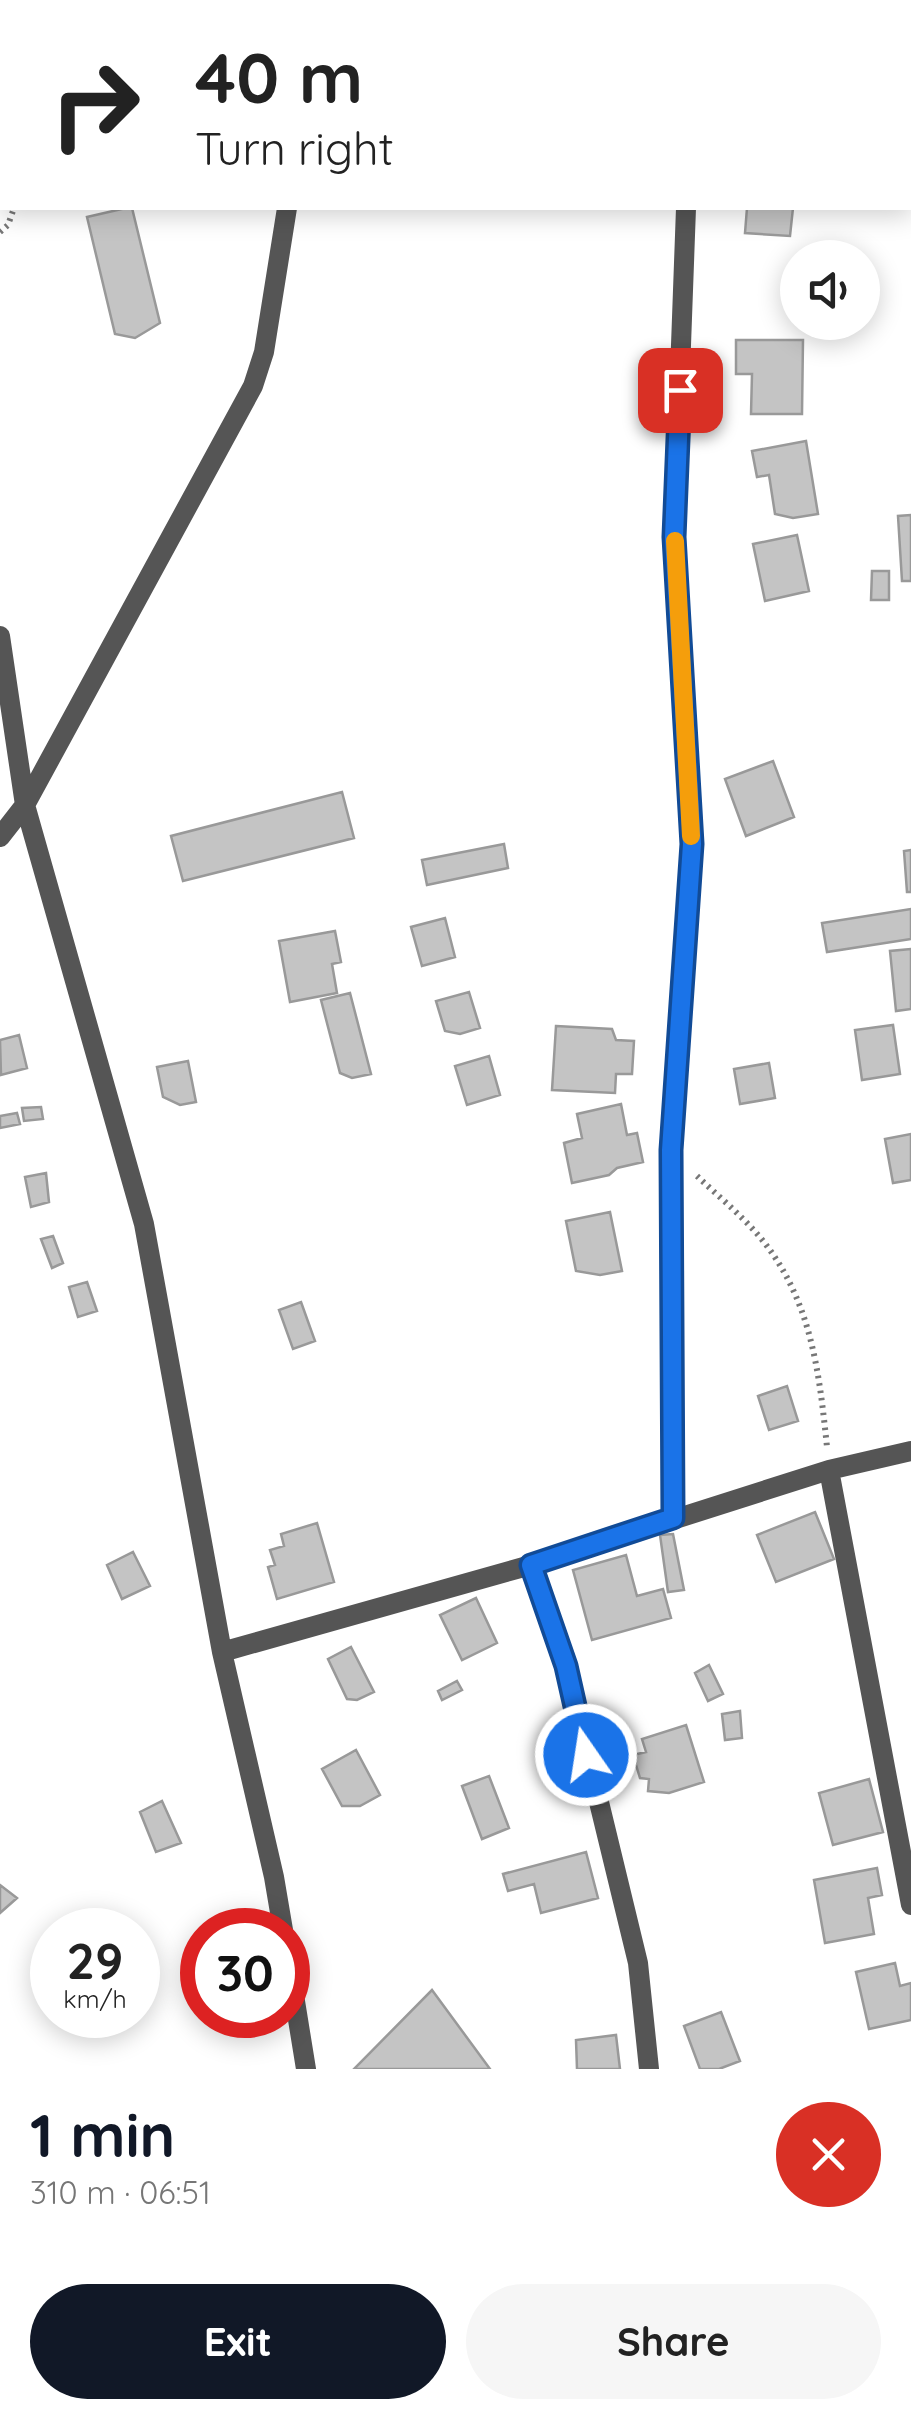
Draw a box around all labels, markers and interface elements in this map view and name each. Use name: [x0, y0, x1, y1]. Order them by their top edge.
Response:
text: 40 m: [195, 33, 363, 121]
icon: right: [30, 40, 160, 170]
text: Turn right: [195, 120, 394, 176]
map controls: [780, 240, 880, 340]
button: sound: [780, 240, 880, 340]
pin: [638, 348, 723, 433]
icon: arrive: [653, 363, 708, 418]
position arrow: [534, 1703, 638, 1807]
speed limit sign: 30: [180, 1908, 310, 2038]
text: 29: [67, 1929, 123, 1992]
text: km/h: [63, 1983, 127, 2014]
text: 1 min: [30, 2097, 175, 2172]
button: close: [776, 2102, 881, 2207]
text: 310 m · 06:51: [30, 2172, 211, 2212]
button: Exit: [30, 2284, 446, 2399]
button: Share: [466, 2284, 881, 2399]

